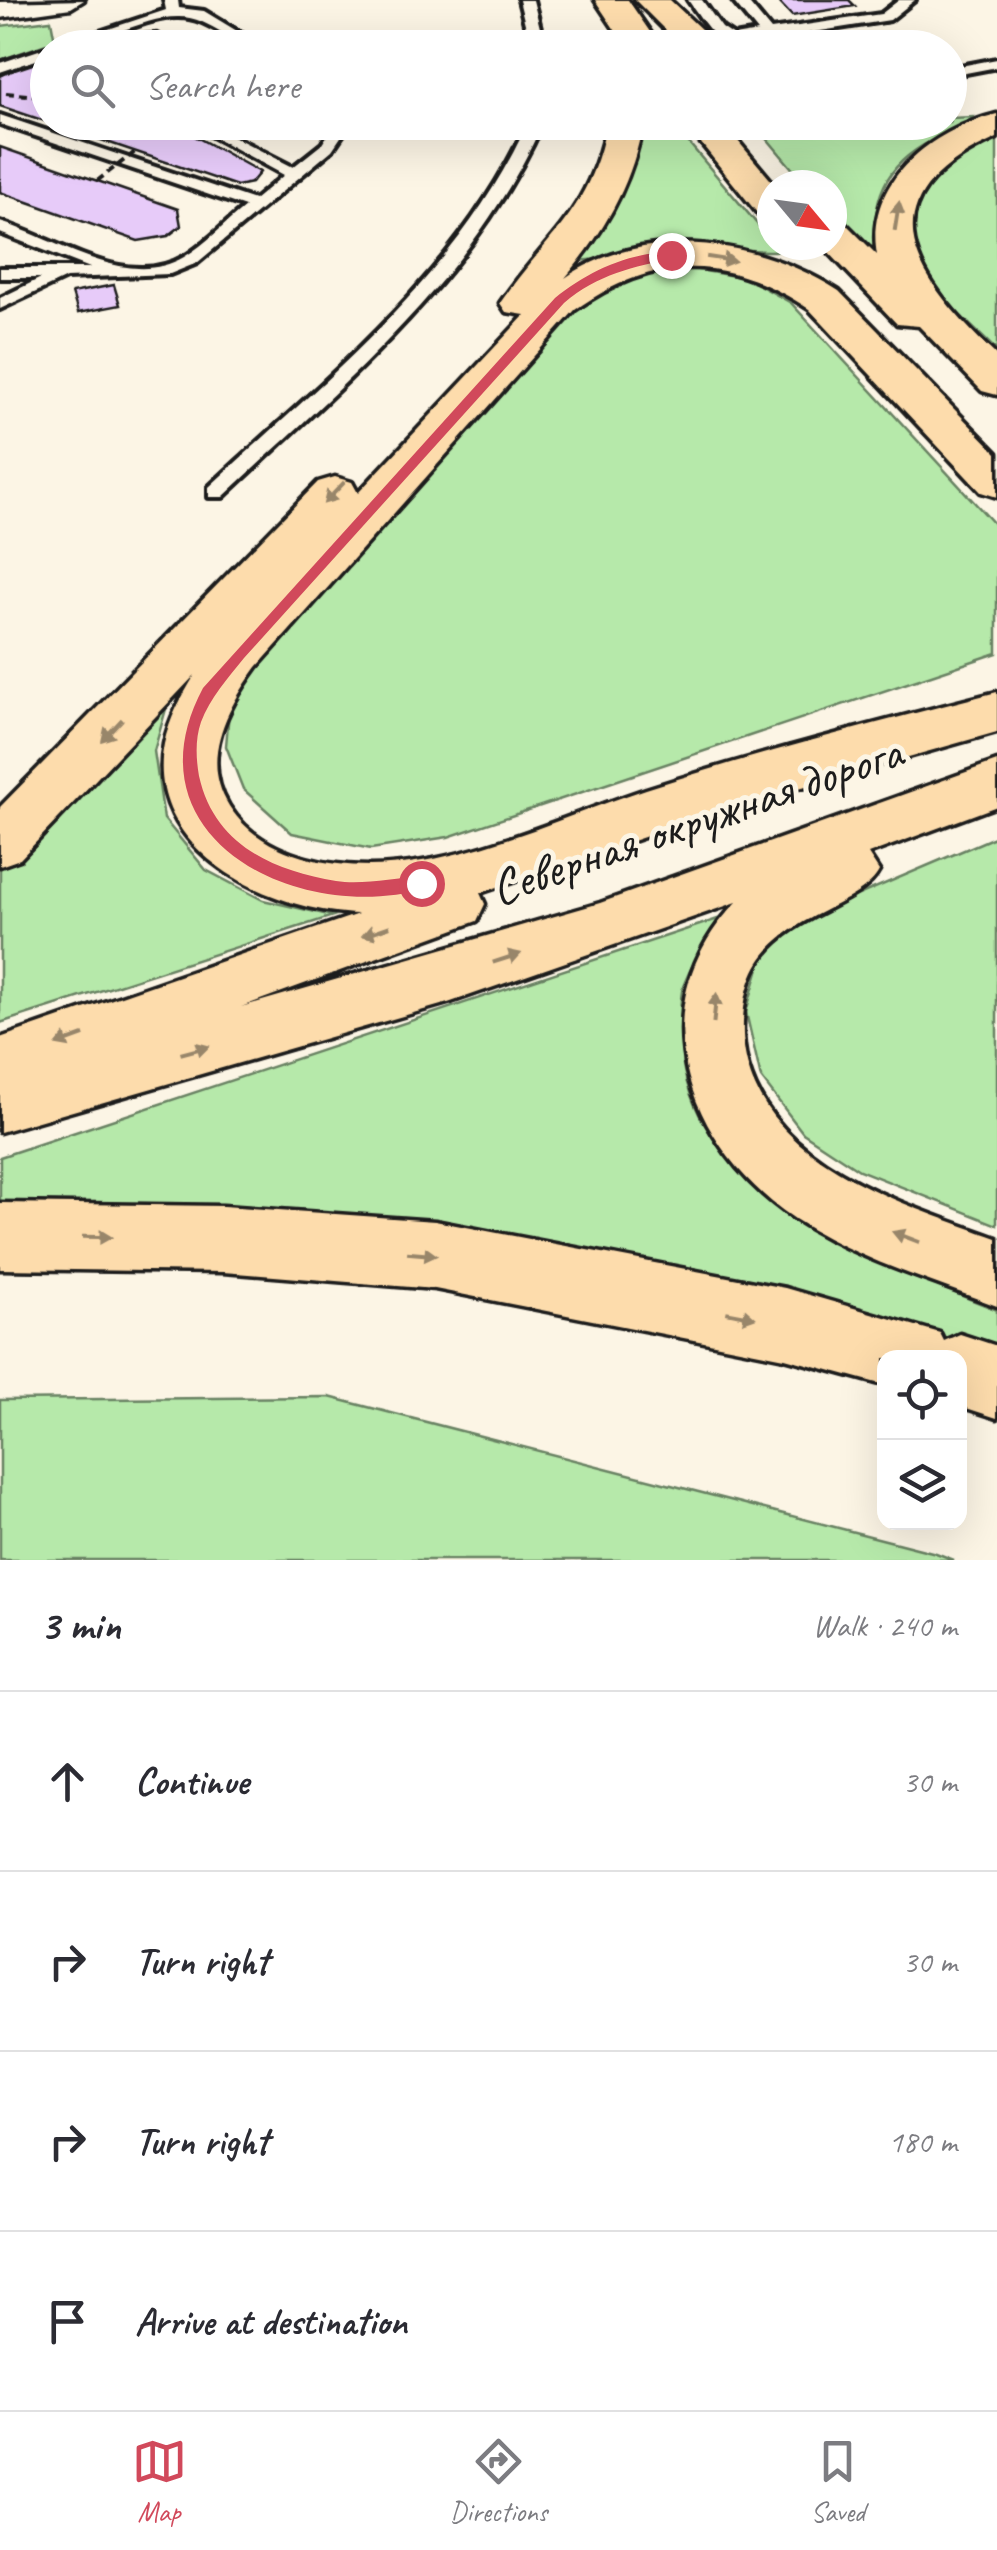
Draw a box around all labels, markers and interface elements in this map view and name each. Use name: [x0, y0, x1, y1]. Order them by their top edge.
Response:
search box: [30, 30, 967, 140]
icon: search: [65, 58, 120, 113]
text: Search here: [145, 62, 300, 109]
north arrow: [757, 170, 847, 260]
one-way arrow: [889, 200, 905, 231]
route end: [649, 233, 695, 279]
one-way arrow: [706, 251, 738, 267]
one-way arrow: [323, 481, 347, 505]
one-way arrow: [101, 718, 124, 742]
street label: Северная окружная дорога: [482, 719, 913, 920]
route start: [399, 861, 445, 907]
one-way arrow: [361, 924, 391, 939]
one-way arrow: [492, 949, 522, 964]
one-way arrow: [708, 991, 724, 1023]
one-way arrow: [55, 1033, 85, 1049]
one-way arrow: [180, 1042, 211, 1058]
one-way arrow: [891, 1228, 921, 1244]
one-way arrow: [82, 1230, 114, 1246]
one-way arrow: [406, 1247, 438, 1263]
one-way arrow: [726, 1308, 757, 1323]
map controls: [877, 1350, 967, 1530]
button: locate: [877, 1350, 967, 1440]
button: layers: [877, 1440, 967, 1530]
text: 3 min: [40, 1599, 120, 1652]
text: Walk · 240 m: [813, 1605, 957, 1646]
icon: ahead: [40, 1754, 95, 1809]
text: Continue: [135, 1758, 249, 1805]
text: 30 m: [903, 1761, 957, 1802]
icon: right: [40, 1934, 95, 1989]
text: Turn right: [135, 1938, 269, 1985]
text: 30 m: [903, 1941, 957, 1982]
icon: right: [40, 2114, 95, 2169]
text: Turn right: [135, 2118, 269, 2165]
text: 180 m: [888, 2121, 957, 2162]
icon: arrive: [40, 2294, 95, 2349]
text: Arrive at destination: [135, 2298, 407, 2345]
tab: Map: [132, 2434, 187, 2529]
tab: Directions: [450, 2434, 547, 2529]
tab: Saved: [810, 2434, 865, 2529]

